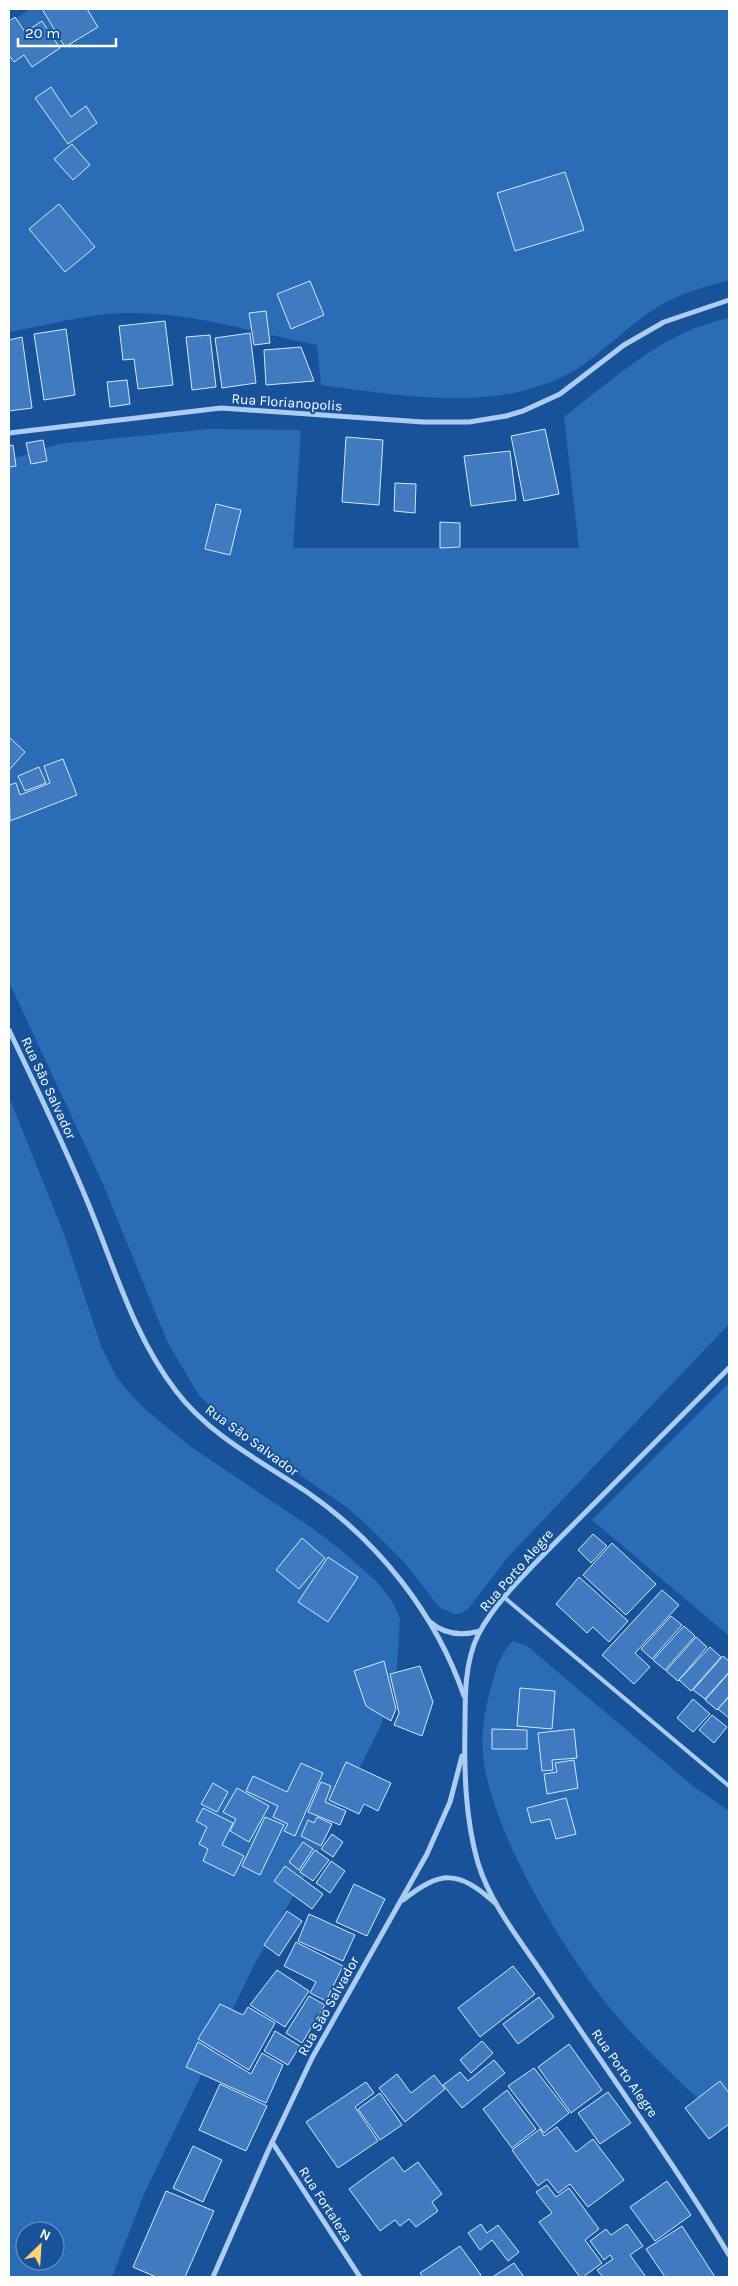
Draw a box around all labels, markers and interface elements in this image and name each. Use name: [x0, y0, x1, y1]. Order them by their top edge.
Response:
scale bar: [18, 15, 115, 47]
text: 20 m: [25, 24, 60, 42]
street label: Rua Florianopolis: [231, 390, 343, 415]
street label: Rua São Salvador: [17, 1034, 80, 1143]
street label: Rua São Salvador: [202, 1401, 302, 1480]
street label: Rua Porto Alegre: [476, 1525, 557, 1615]
street label: Rua São Salvador: [294, 1953, 363, 2059]
street label: Rua Porto Alegre: [588, 2026, 661, 2121]
street label: Rua Fortaleza: [295, 2164, 356, 2245]
north arrow: [15, 2221, 65, 2271]
text: N: [37, 2225, 53, 2244]

